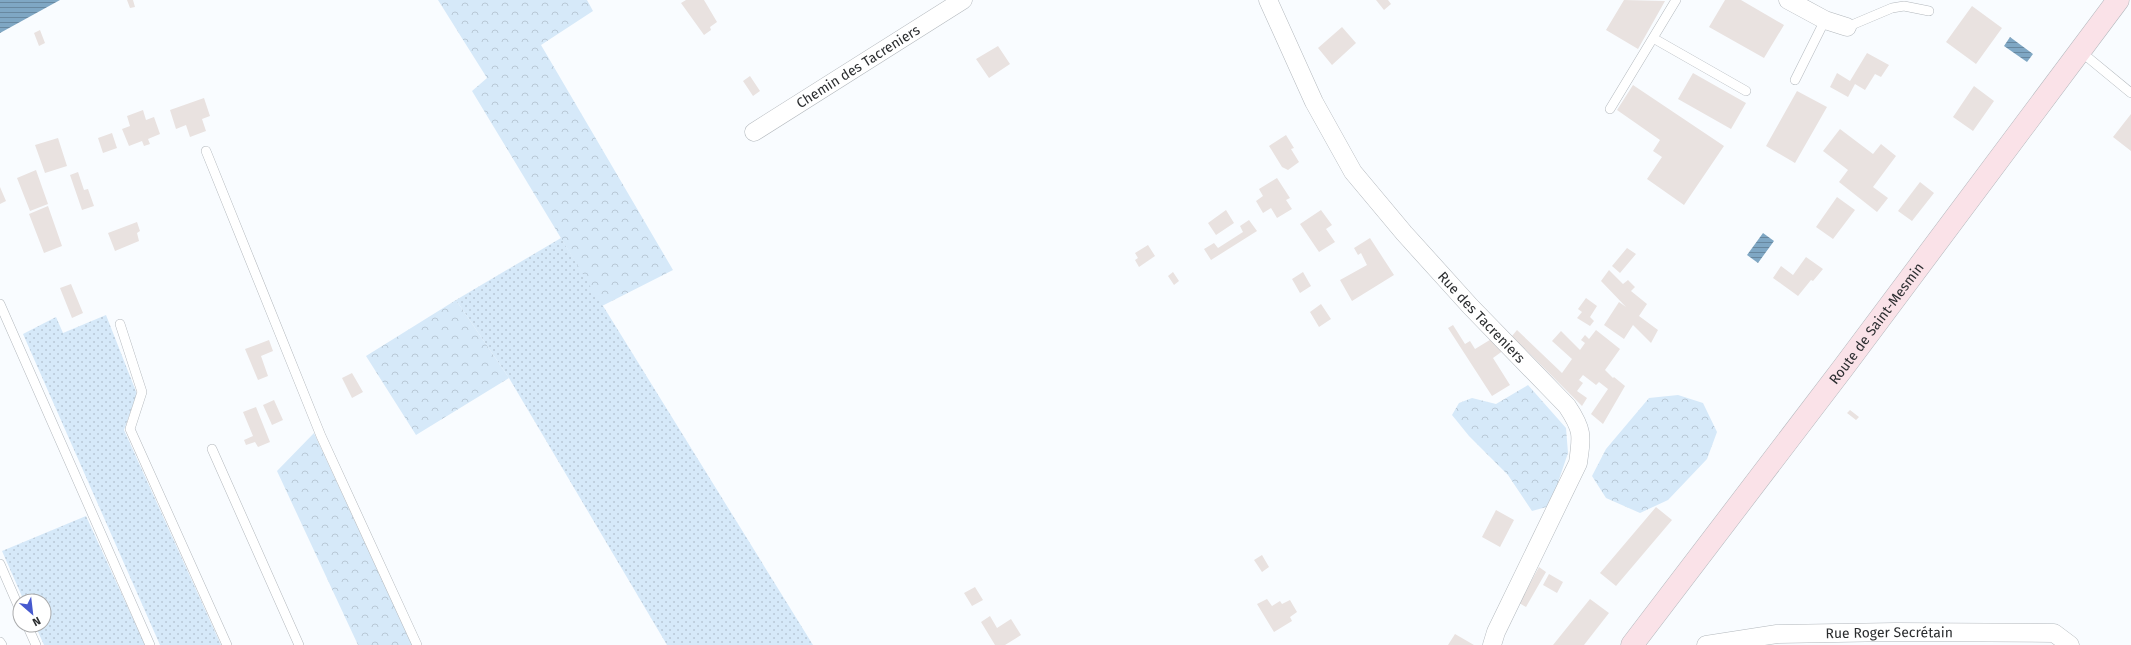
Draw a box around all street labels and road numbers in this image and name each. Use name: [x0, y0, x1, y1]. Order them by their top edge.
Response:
street label: Chemin des Tacreniers: [793, 21, 924, 112]
street label: Route de Saint-Mesmin: [1826, 259, 1928, 388]
street label: Rue des Tacreniers: [1434, 268, 1529, 367]
street label: Rue Roger Secrétain: [1825, 624, 1953, 642]

